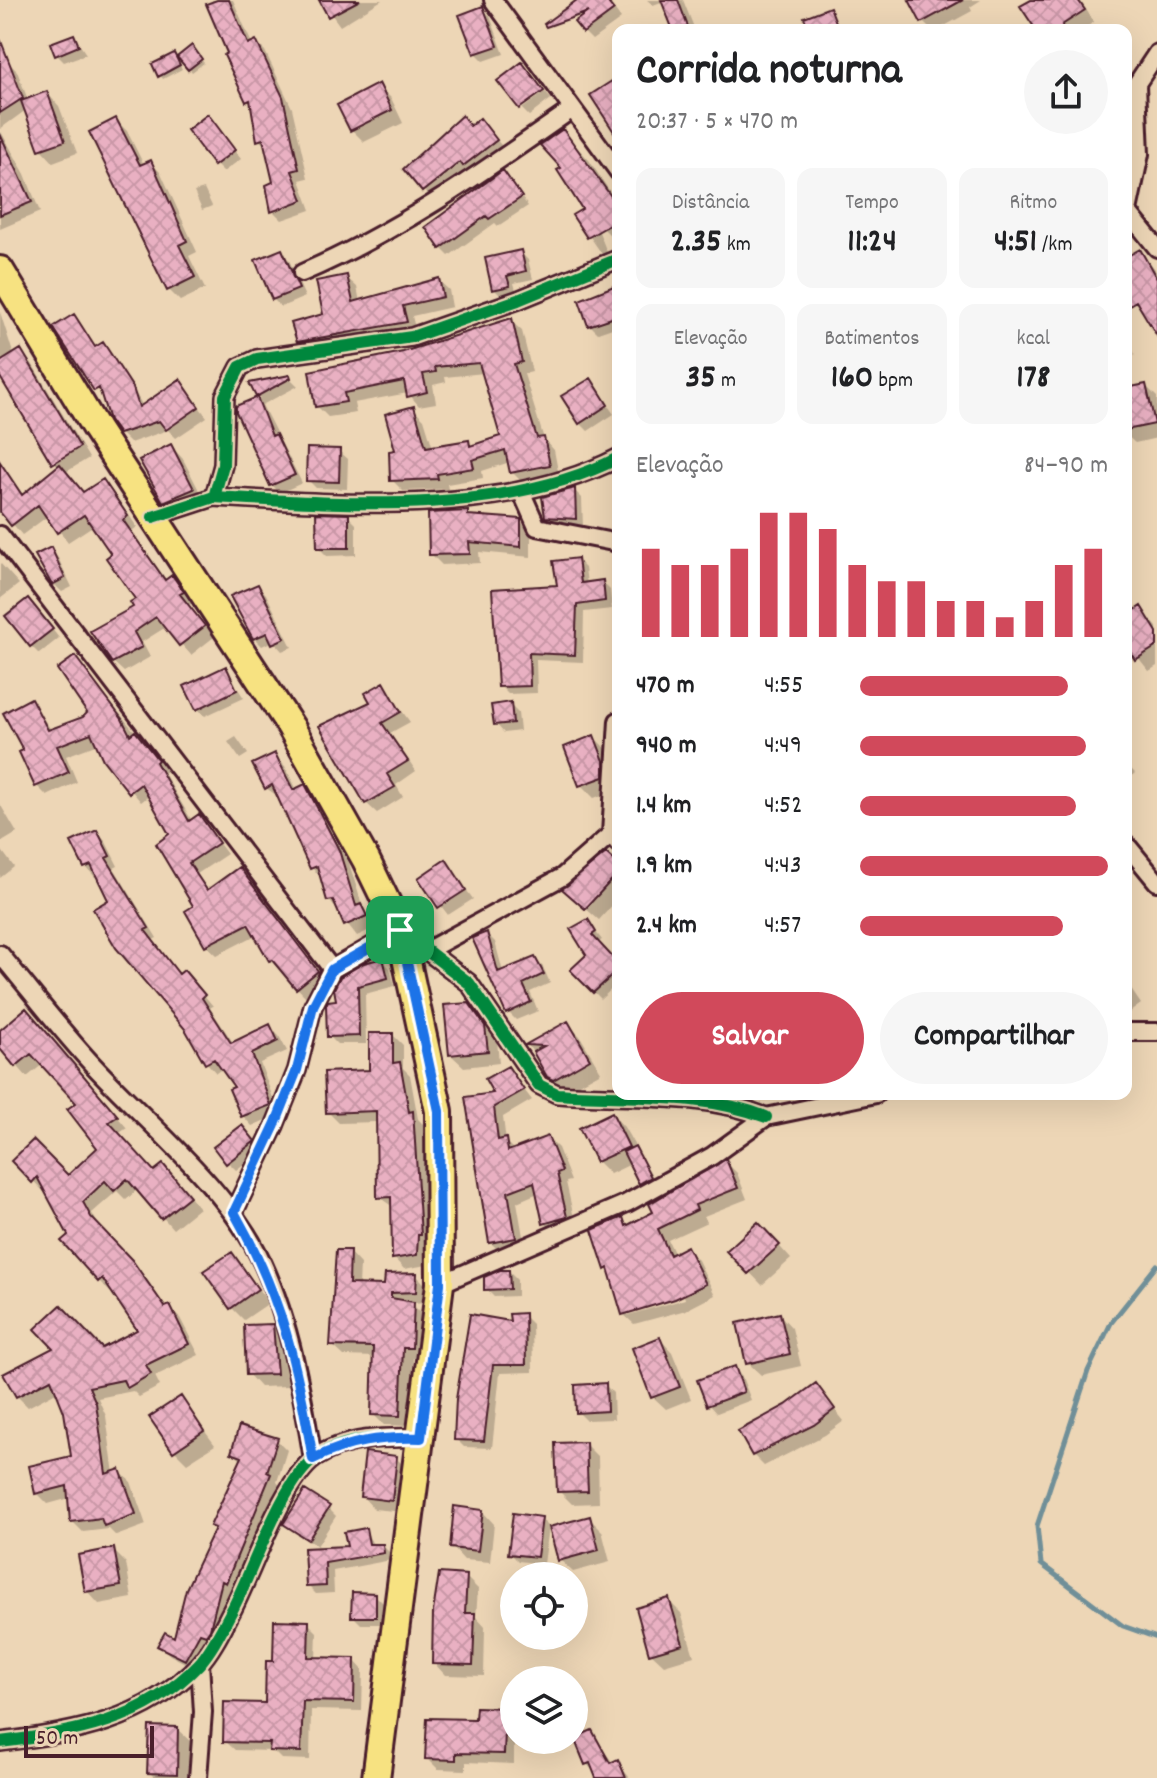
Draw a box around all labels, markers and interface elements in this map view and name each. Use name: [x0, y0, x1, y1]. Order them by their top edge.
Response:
text: Corrida noturna: [636, 42, 902, 105]
button: share: [1024, 50, 1108, 134]
text: 20:37 · 5 × 470 m: [636, 104, 798, 141]
text: Distância: [672, 188, 749, 219]
text: Tempo: [845, 188, 899, 219]
text: Ritmo: [1009, 188, 1057, 219]
text: 2.35: [670, 219, 722, 268]
text: 11:24: [847, 219, 897, 268]
text: 4:51: [994, 219, 1037, 268]
text: km: [722, 230, 751, 261]
text: /km: [1037, 230, 1073, 261]
text: Elevação: [674, 324, 748, 355]
text: Batimentos: [824, 324, 920, 355]
text: kcal: [1017, 324, 1050, 355]
text: 35: [685, 355, 716, 404]
text: 160: [831, 355, 873, 404]
text: 178: [1016, 355, 1050, 404]
text: m: [716, 366, 736, 397]
text: bpm: [873, 366, 913, 397]
text: Elevação: [636, 448, 723, 485]
text: 84–90 m: [1024, 448, 1108, 485]
text: 470 m: [636, 668, 695, 705]
text: 4:55: [764, 668, 803, 705]
text: 940 m: [636, 728, 697, 765]
text: 4:49: [764, 728, 802, 765]
text: 1.4 km: [636, 788, 691, 825]
text: 4:52: [764, 788, 803, 825]
text: 1.9 km: [636, 848, 692, 885]
text: 4:43: [764, 848, 801, 885]
pin: [366, 896, 434, 964]
icon: arrive: [378, 908, 422, 952]
text: 2.4 km: [636, 908, 697, 945]
text: 4:57: [764, 908, 801, 945]
button: Salvar: [636, 992, 864, 1084]
button: Compartilhar: [880, 992, 1108, 1084]
map controls: [500, 1562, 588, 1754]
button: locate: [500, 1562, 588, 1650]
button: layers: [500, 1666, 588, 1754]
scale bar: [24, 1722, 154, 1758]
text: 50 m: [36, 1724, 78, 1755]

